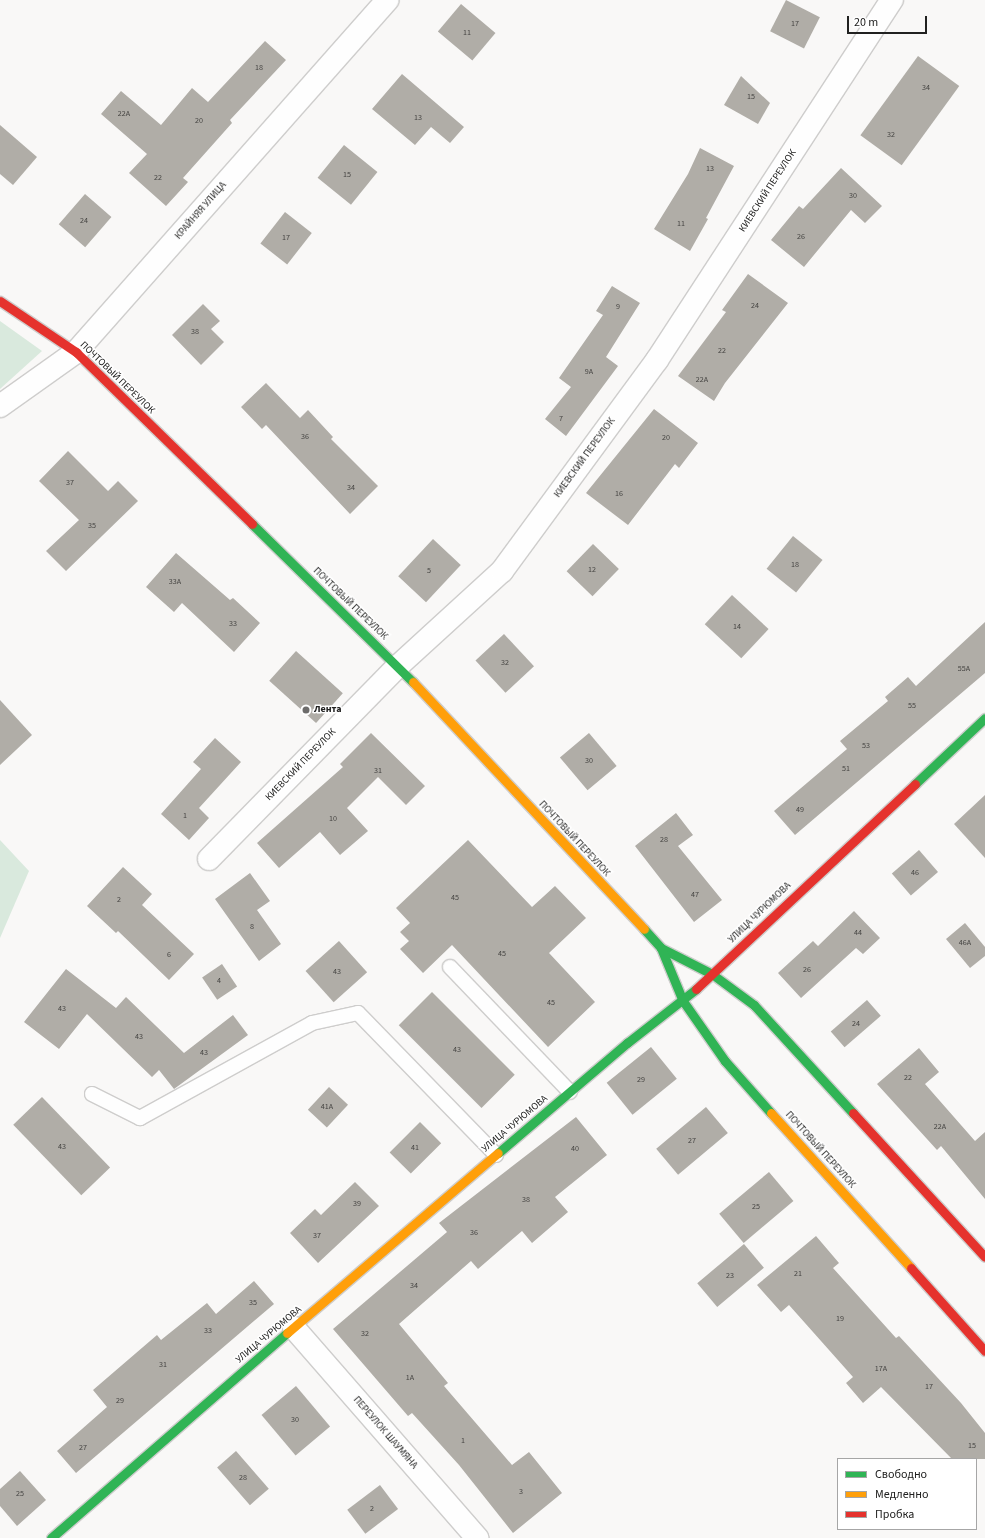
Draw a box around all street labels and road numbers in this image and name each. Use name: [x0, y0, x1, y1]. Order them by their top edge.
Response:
street label: КИЕВСКИЙ ПЕРЕУЛОК: [737, 147, 799, 235]
street label: КРАЙНЯЯ УЛИЦА: [173, 180, 229, 242]
street label: ПОЧТОВЫЙ ПЕРЕУЛОК: [77, 339, 157, 417]
street label: КИЕВСКИЙ ПЕРЕУЛОК: [552, 416, 618, 500]
street label: ПОЧТОВЫЙ ПЕРЕУЛОК: [310, 565, 390, 643]
street label: КИЕВСКИЙ ПЕРЕУЛОК: [263, 726, 339, 804]
street label: ПОЧТОВЫЙ ПЕРЕУЛОК: [536, 799, 612, 879]
street label: УЛИЦА ЧУРЮМОВА: [726, 880, 794, 946]
street label: УЛИЦА ЧУРЮМОВА: [480, 1093, 550, 1155]
street label: ПОЧТОВЫЙ ПЕРЕУЛОК: [782, 1109, 858, 1191]
street label: УЛИЦА ЧУРЮМОВА: [234, 1304, 304, 1366]
street label: ПЕРЕУЛОК ШАУМЯНА: [350, 1394, 420, 1472]

